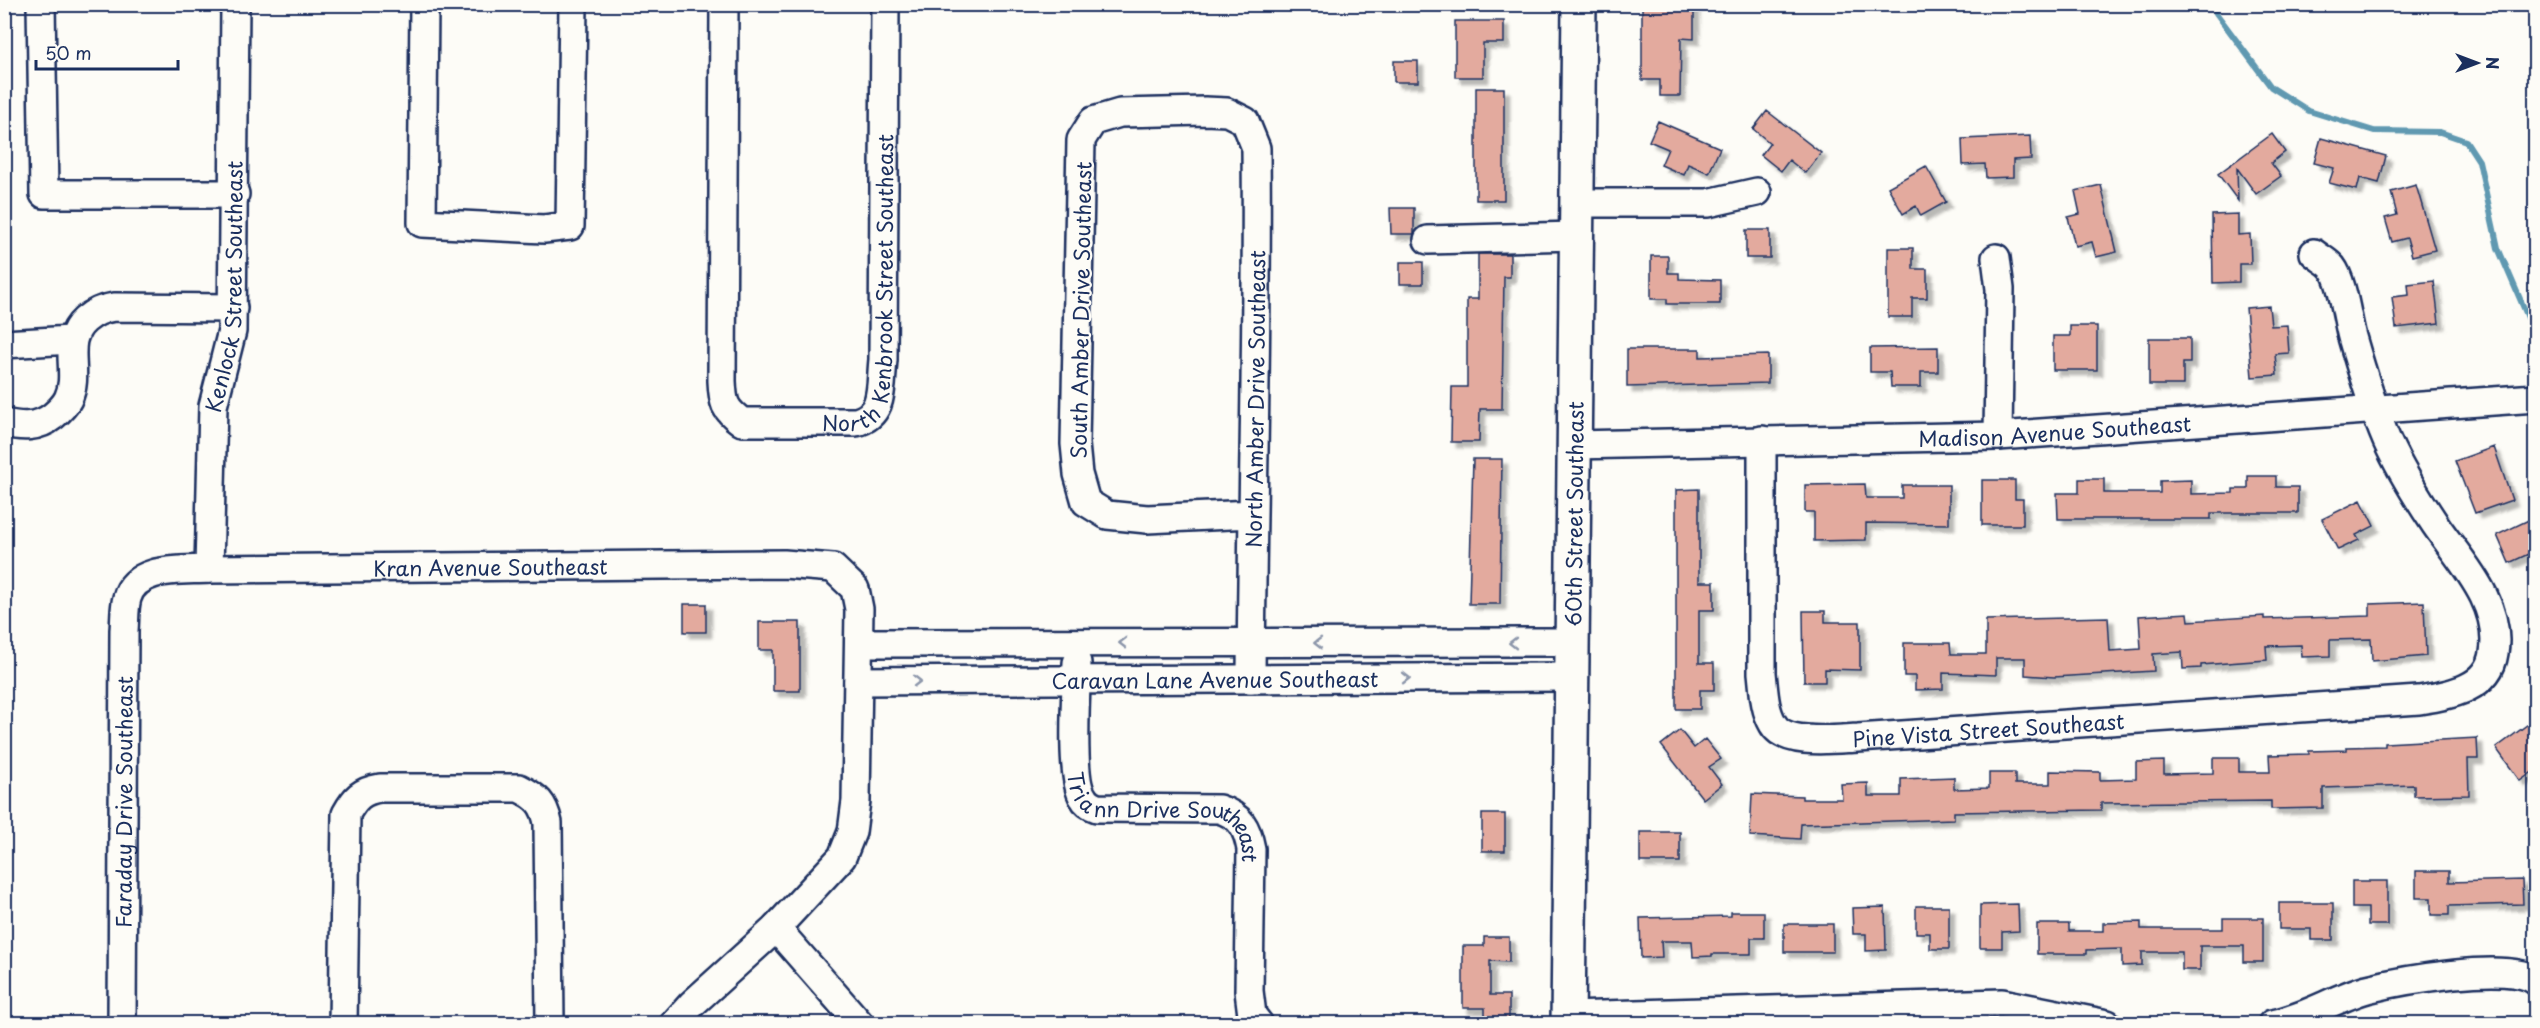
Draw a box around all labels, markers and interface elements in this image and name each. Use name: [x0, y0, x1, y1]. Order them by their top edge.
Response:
scale bar: [36, 33, 178, 71]
north arrow: [2447, 33, 2507, 93]
text: 50 m: [45, 39, 92, 66]
text: N: [2481, 57, 2505, 69]
street label: North Kenbrook Street Southeast: [822, 134, 900, 438]
street label: Kenlock Street Southeast: [196, 161, 250, 416]
street label: South Amber Drive Southeast: [1061, 161, 1099, 459]
street label: North Amber Drive Southeast: [1236, 250, 1272, 548]
street label: 60th Street Southeast: [1556, 401, 1591, 627]
street label: Madison Avenue Southeast: [1918, 406, 2192, 454]
street label: Kran Avenue Southeast: [373, 550, 608, 584]
one-way arrow: [1508, 636, 1517, 649]
one-way arrow: [1118, 637, 1127, 649]
one-way arrow: [1313, 637, 1322, 649]
street label: Caravan Lane Avenue Southeast: [1051, 662, 1379, 696]
one-way arrow: [1401, 672, 1410, 684]
one-way arrow: [912, 675, 921, 687]
street label: Faraday Drive Southeast: [106, 676, 140, 928]
street label: Pine Vista Street Southeast: [1851, 704, 2125, 754]
street label: Triann Drive Southeast: [1060, 769, 1267, 863]

